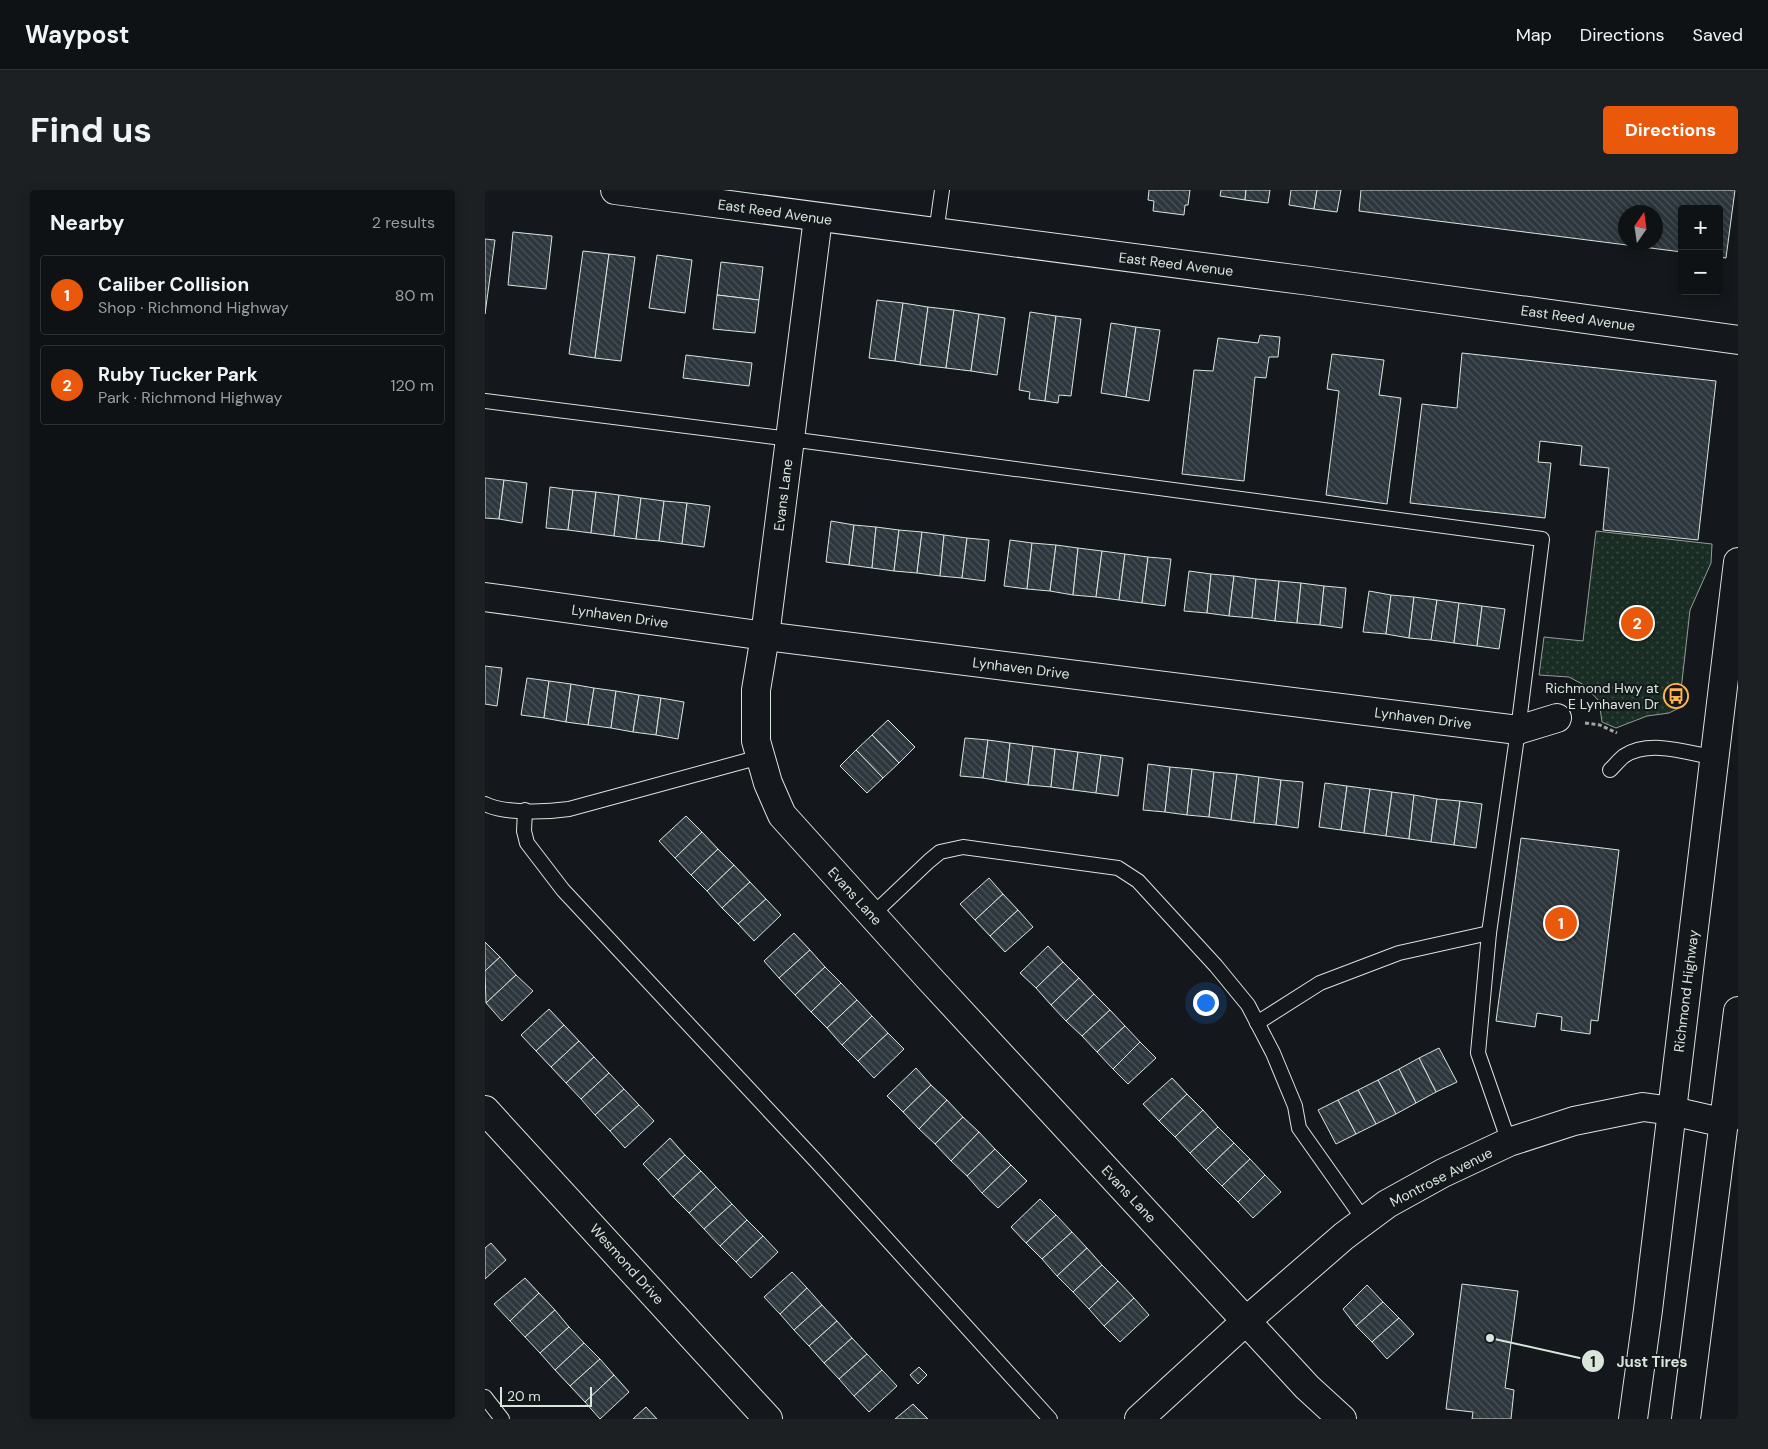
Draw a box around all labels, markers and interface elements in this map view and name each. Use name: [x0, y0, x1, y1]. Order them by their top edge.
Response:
text: Waypost: [25, 19, 129, 50]
text: Map: [1516, 23, 1552, 47]
text: Directions: [1580, 23, 1665, 47]
text: Saved: [1693, 23, 1743, 47]
button: Directions: [1603, 106, 1738, 154]
text: Find us: [30, 107, 152, 153]
street label: East Reed Avenue: [717, 195, 833, 229]
north arrow: [1618, 205, 1663, 250]
map controls: [1678, 205, 1723, 295]
button: +: [1678, 205, 1723, 250]
text: Nearby: [50, 209, 124, 237]
text: 2 results: [372, 212, 435, 233]
street label: East Reed Avenue: [1118, 248, 1234, 280]
button: −: [1678, 250, 1723, 295]
text: Caliber Collision: [98, 272, 249, 297]
text: 1: [64, 285, 70, 306]
text: 80 m: [395, 285, 434, 306]
text: Shop · Richmond Highway: [98, 297, 289, 318]
street label: East Reed Avenue: [1520, 301, 1636, 335]
text: Ruby Tucker Park: [98, 362, 258, 387]
text: 2: [62, 375, 72, 396]
text: 120 m: [390, 375, 434, 396]
text: Park · Richmond Highway: [98, 387, 282, 408]
street label: Evans Lane: [770, 458, 796, 532]
street label: Lynhaven Drive: [570, 600, 670, 632]
pin: 2: [1621, 604, 1653, 642]
street label: Lynhaven Drive: [971, 653, 1071, 683]
place label: Richmond Hwy at E Lynhaven Dr: [1545, 679, 1659, 713]
bus stop icon: Richmond Hwy at E Lynhaven Dr: [1663, 683, 1689, 709]
street label: Lynhaven Drive: [1373, 703, 1473, 733]
street label: Evans Lane: [824, 863, 886, 929]
pin: 1: [1545, 904, 1577, 942]
street label: Richmond Highway: [1670, 928, 1702, 1053]
your location: [1193, 990, 1219, 1016]
street label: Montrose Avenue: [1387, 1143, 1496, 1211]
street label: Evans Lane: [1098, 1161, 1160, 1227]
street label: Wesmond Drive: [586, 1220, 668, 1308]
callout: Just Tires: [1581, 1346, 1697, 1376]
text: 1: [1590, 1352, 1596, 1372]
text: Just Tires: [1616, 1352, 1688, 1372]
scale bar: [500, 1384, 593, 1407]
text: 20 m: [507, 1387, 541, 1405]

